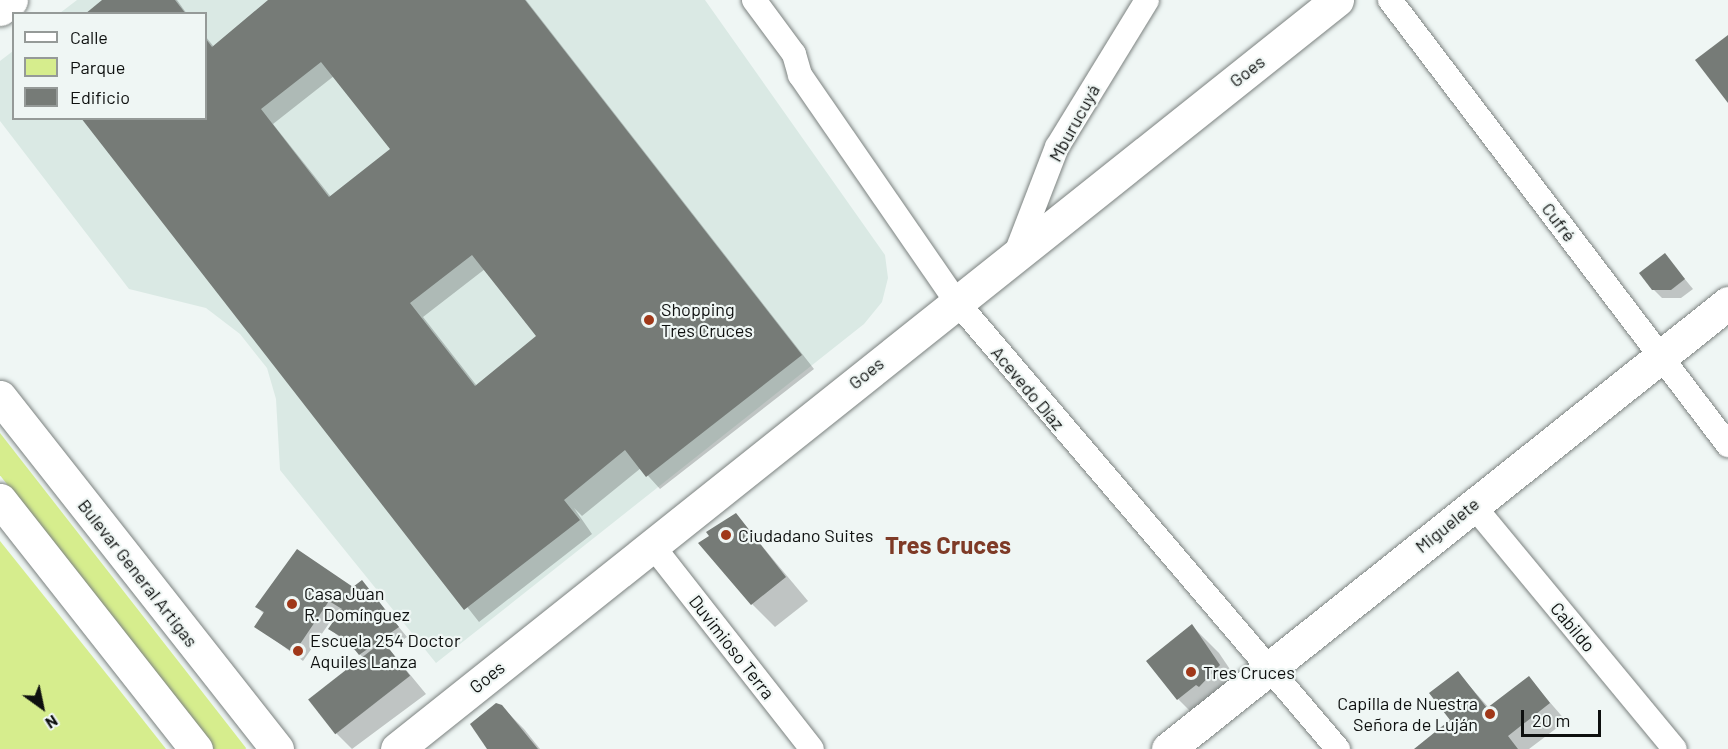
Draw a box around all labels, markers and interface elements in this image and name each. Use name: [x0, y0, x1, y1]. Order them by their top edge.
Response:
legend: [12, 12, 207, 120]
text: Calle: [70, 26, 108, 48]
street label: Goes: [1225, 51, 1269, 91]
text: Parque: [70, 56, 125, 78]
street label: Mburucuyá: [1044, 81, 1104, 165]
text: Edificio: [70, 86, 130, 108]
street label: Cufré: [1537, 198, 1581, 246]
place label: Shopping Tres Cruces: [661, 299, 753, 342]
marker: Shopping Tres Cruces: [642, 313, 656, 327]
street label: Acevedo Díaz: [987, 342, 1069, 434]
street label: Goes: [844, 352, 888, 394]
street label: Miguelete: [1411, 493, 1483, 557]
street label: Bulevar General Artigas: [74, 495, 202, 651]
place label: Ciudadano Suites: [738, 524, 873, 546]
marker: Ciudadano Suites: [719, 528, 733, 542]
district label: Tres Cruces: [885, 531, 1011, 559]
place label: Casa Juan R. Domínguez: [304, 583, 410, 626]
street label: Duvimioso Terra: [685, 591, 779, 703]
marker: Casa Juan R. Domínguez: [285, 597, 299, 611]
street label: Cabildo: [1546, 598, 1600, 656]
place label: Escuela 254 Doctor Aquiles Lanza: [310, 630, 460, 672]
marker: Escuela 254 Doctor Aquiles Lanza: [291, 644, 305, 658]
street label: Goes: [465, 656, 509, 698]
place label: Tres Cruces: [1203, 661, 1295, 683]
marker: Tres Cruces: [1184, 665, 1198, 679]
north arrow: [12, 677, 72, 737]
place label: Capilla de Nuestra Señora de Luján: [1337, 693, 1478, 736]
scale bar: [1524, 698, 1604, 736]
marker: Capilla de Nuestra Señora de Luján: [1483, 707, 1497, 721]
text: 20 m: [1532, 709, 1570, 731]
text: N: [42, 712, 62, 733]

